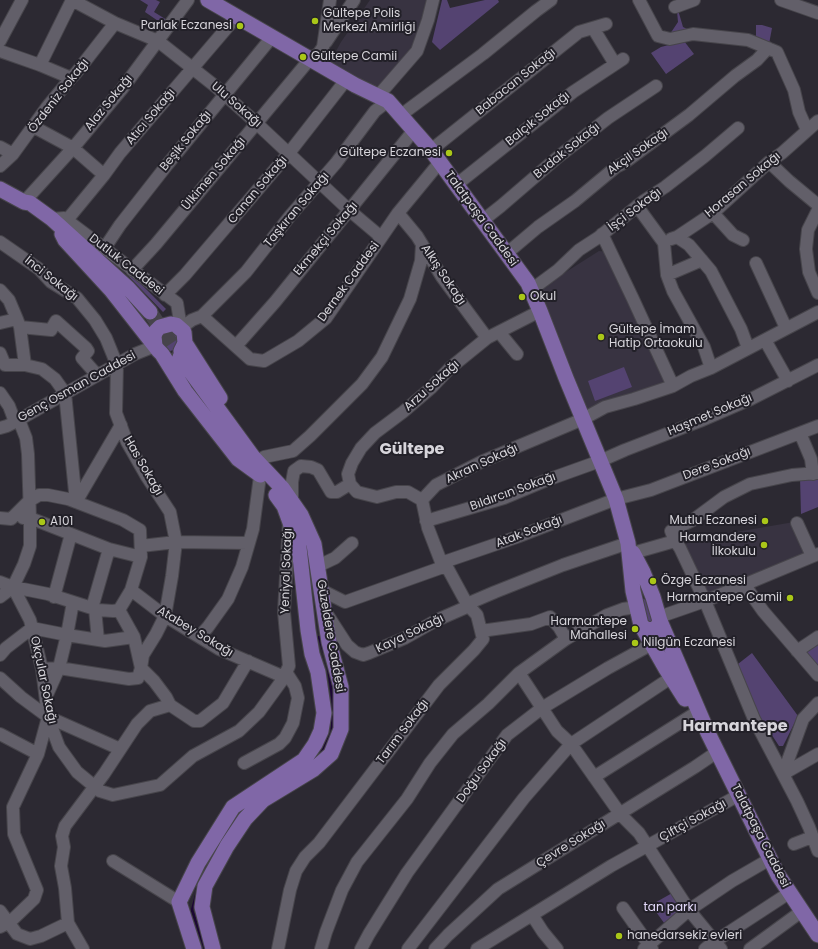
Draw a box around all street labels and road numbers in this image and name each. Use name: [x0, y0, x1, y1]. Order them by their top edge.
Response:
street label: Babacan Sokağı: [473, 46, 559, 118]
street label: Özdeniz Sokağı: [26, 56, 92, 136]
street label: Alaz Sokağı: [82, 72, 136, 134]
street label: Ulu Sokağı: [208, 79, 264, 131]
street label: Atıcı Sokağı: [123, 86, 179, 148]
street label: Balçık Sokağı: [503, 89, 573, 149]
street label: Beşik Sokağı: [157, 108, 215, 174]
street label: Budak Sokağı: [531, 120, 603, 182]
street label: Akçil Sokağı: [605, 126, 671, 178]
street label: Ülkimen Sokağı: [179, 135, 249, 213]
street label: Horasan Sokağı: [702, 149, 784, 221]
street label: Canan Sokağı: [225, 153, 291, 227]
street label: Talatpaşa Caddesi: [442, 169, 520, 269]
street label: Taşkıran Sokağı: [261, 170, 333, 250]
street label: İşçi Sokağı: [606, 185, 664, 235]
street label: Ekmekçi Sokağı: [291, 199, 361, 279]
street label: Dutluk Caddesi: [86, 231, 166, 299]
street label: Dernek Caddesi: [315, 239, 383, 325]
street label: Alkış Sokağı: [418, 242, 468, 308]
street label: İnci Sokağı: [21, 254, 81, 304]
street label: Genç Osman Caddesi: [16, 349, 138, 425]
street label: Arzu Sokağı: [402, 358, 462, 414]
street label: Haşmet Sokağı: [666, 391, 754, 439]
street label: Has Sokağı: [120, 434, 166, 498]
street label: Akran Sokağı: [444, 441, 520, 487]
street label: Dere Sokağı: [681, 445, 753, 483]
street label: Bıldırcın Sokağı: [468, 470, 558, 514]
street label: Atak Sokağı: [494, 513, 564, 551]
street label: Yeniyol Sokağı: [278, 528, 296, 614]
street label: Güzeldere Caddesi: [313, 579, 347, 693]
street label: Atabey Sokağı: [154, 604, 236, 660]
street label: Kaya Sokağı: [374, 611, 446, 657]
street label: Okçular Sokağı: [27, 635, 59, 725]
street label: Tarım Sokağı: [374, 697, 432, 767]
street label: Doğu Sokağı: [454, 736, 510, 806]
street label: Talatpaşa Caddesi: [728, 782, 792, 890]
street label: Çiftçi Sokağı: [657, 797, 729, 845]
street label: Çevre Sokağı: [534, 817, 608, 871]

